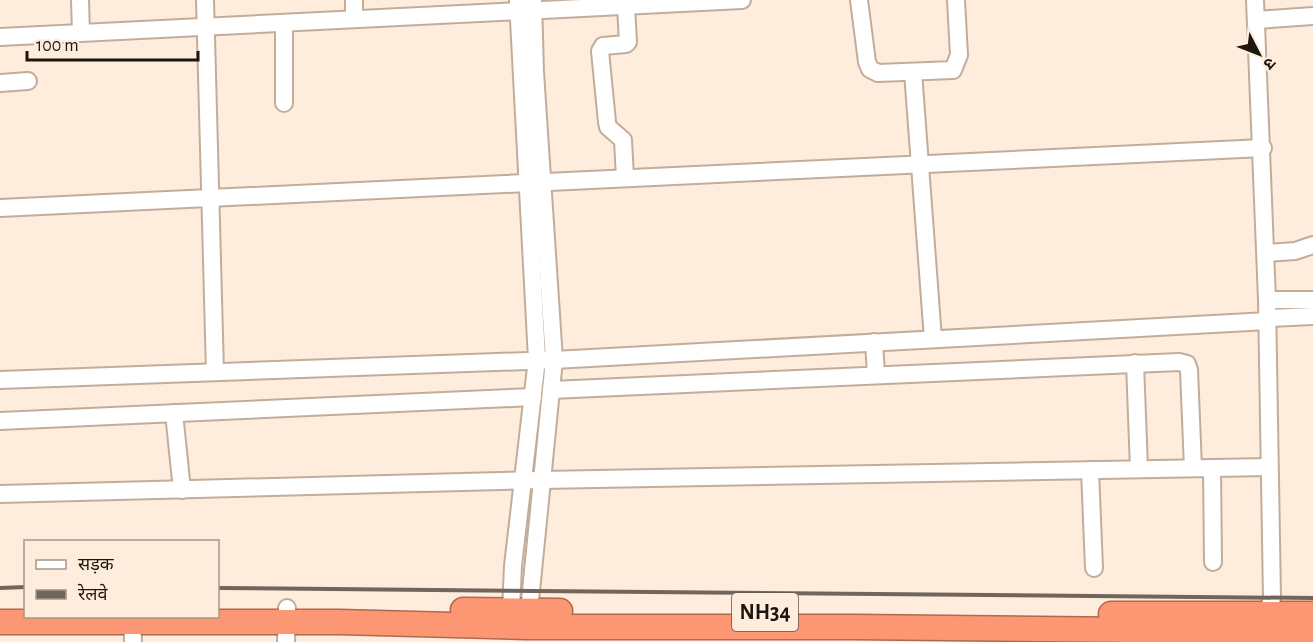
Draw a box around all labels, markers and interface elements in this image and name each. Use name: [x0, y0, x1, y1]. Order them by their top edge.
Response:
scale bar: [27, 24, 198, 62]
north arrow: [1229, 24, 1289, 84]
text: 100 m: [36, 37, 79, 55]
text: उ: [1260, 55, 1278, 73]
legend: [24, 540, 219, 618]
text: सड़क: [78, 556, 115, 574]
text: रेलवे: [77, 583, 109, 604]
road number: NH34: [732, 593, 798, 631]

